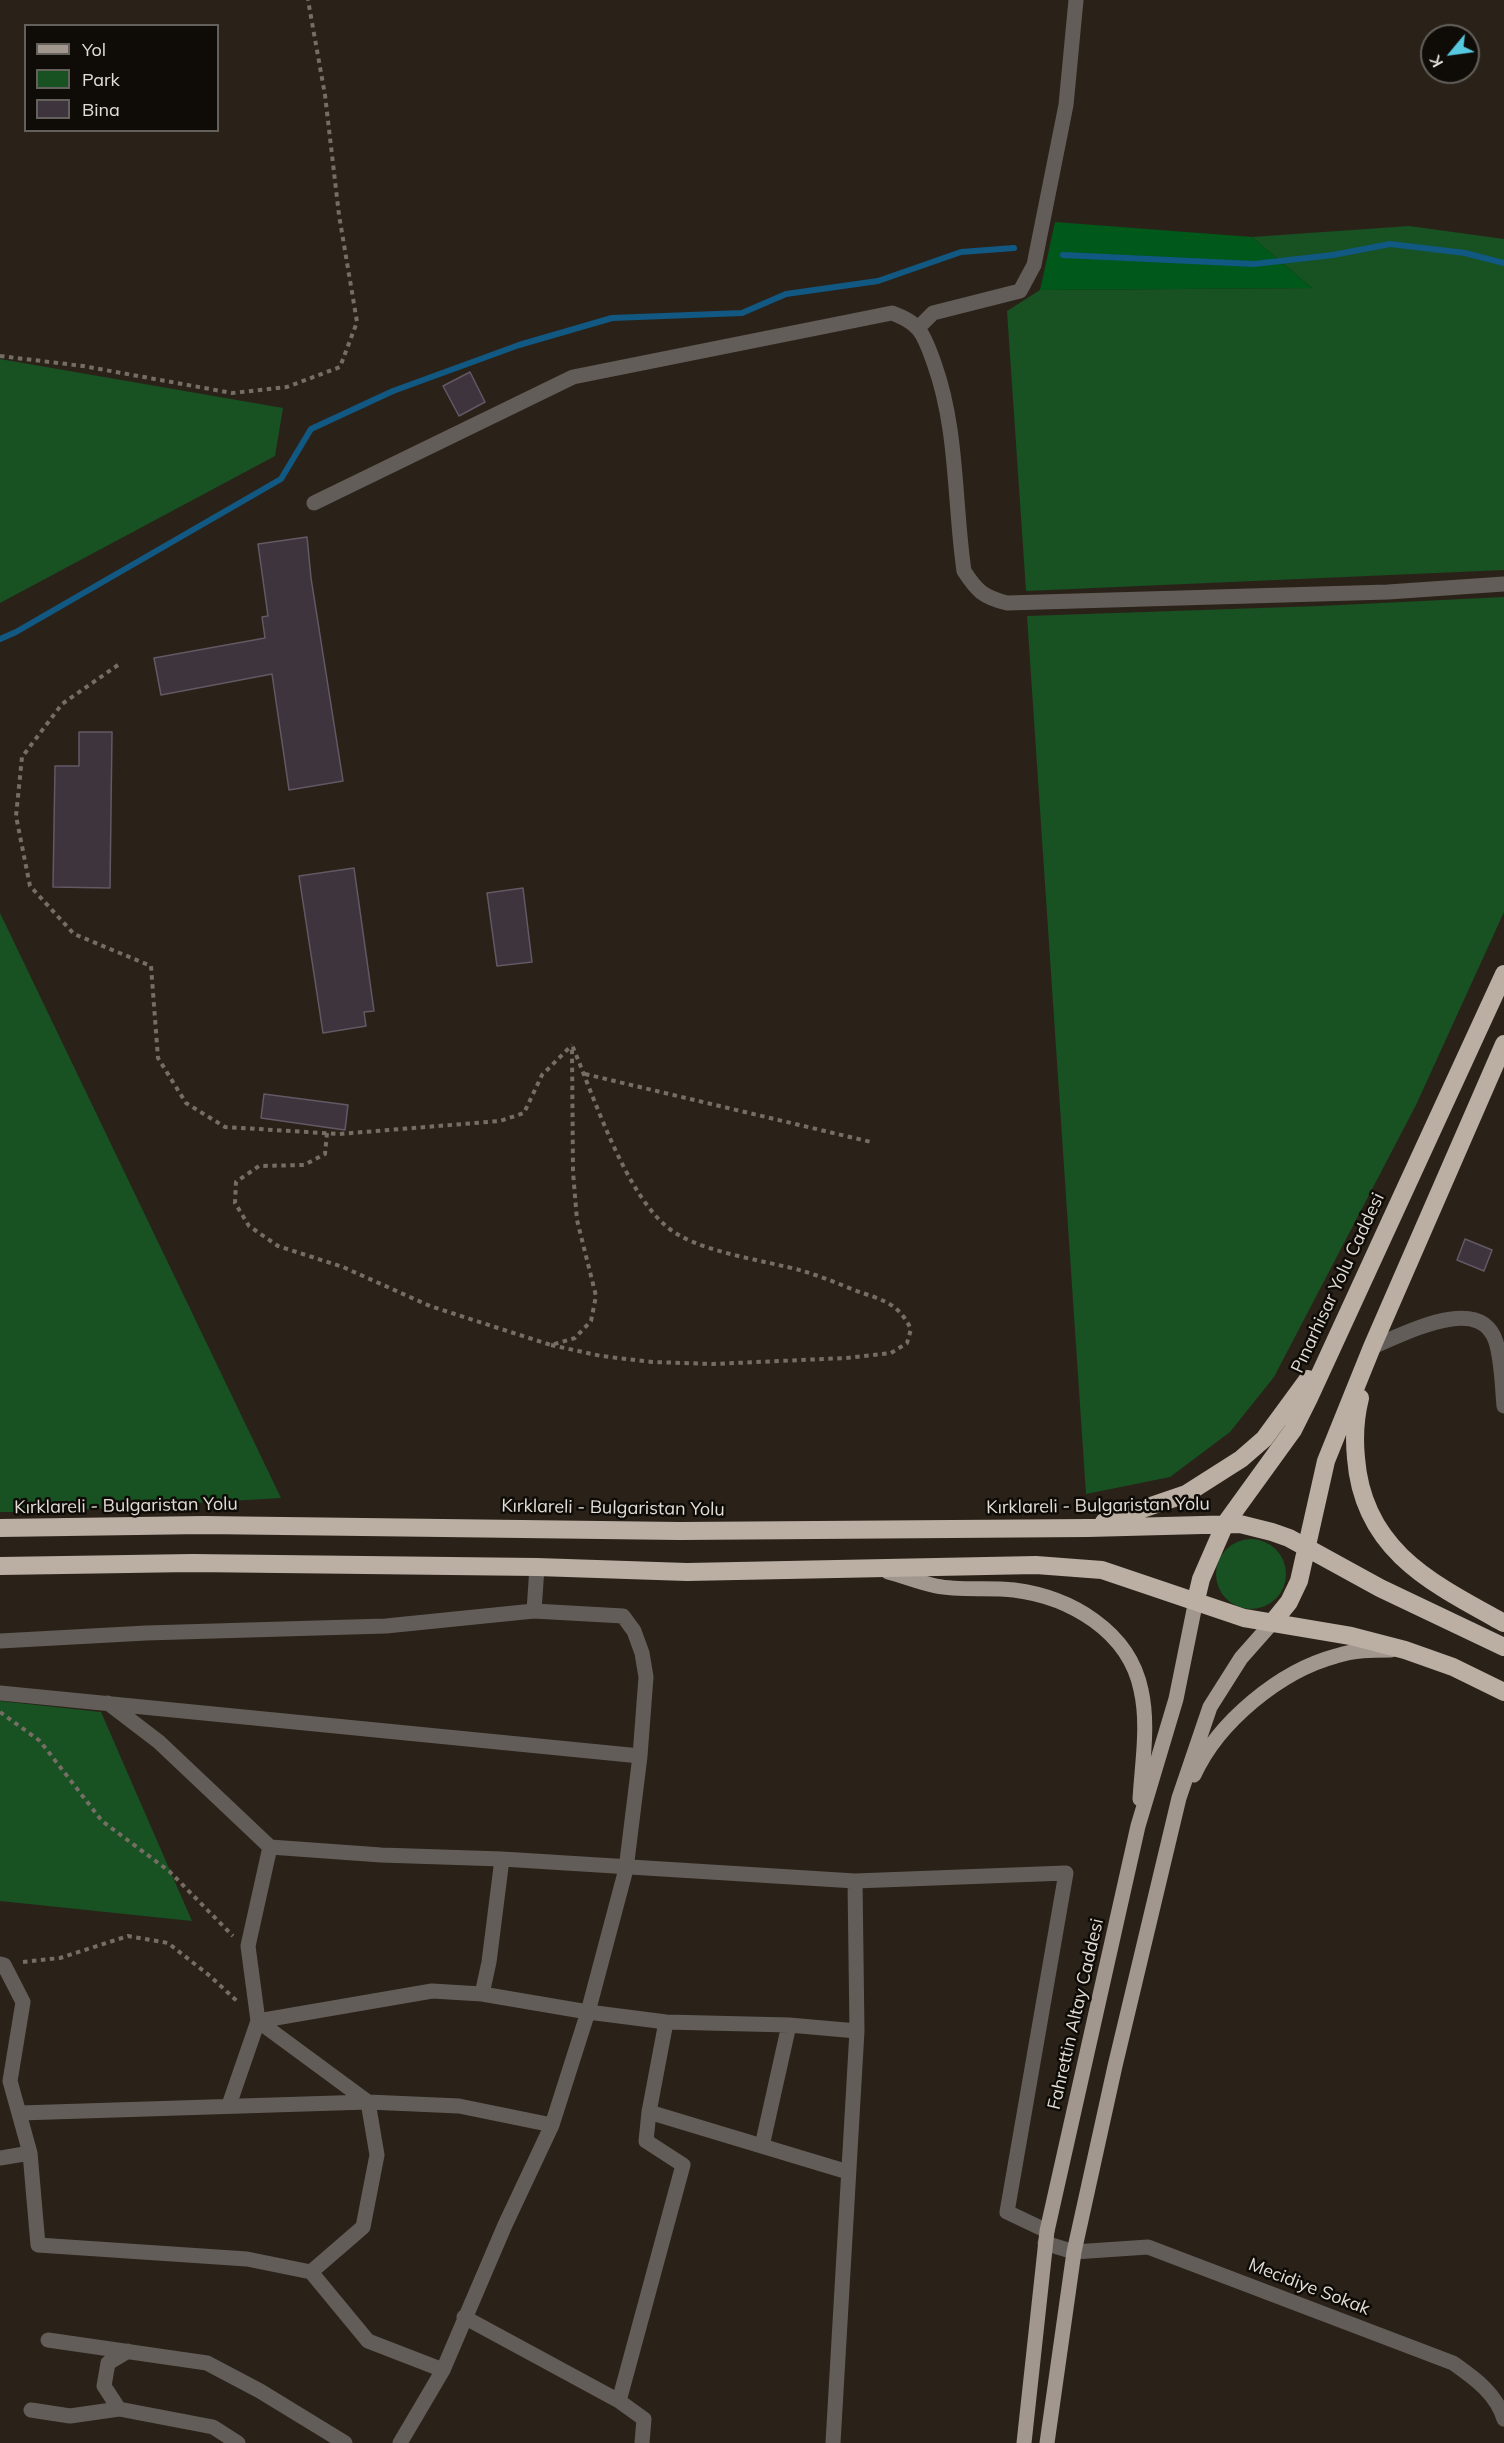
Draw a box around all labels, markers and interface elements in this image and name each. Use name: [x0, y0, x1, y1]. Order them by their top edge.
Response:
legend: [24, 24, 219, 132]
north arrow: [1420, 24, 1480, 84]
text: Yol: [82, 38, 106, 61]
text: K: [1425, 52, 1447, 71]
text: Park: [82, 68, 120, 91]
text: Bina: [82, 98, 120, 121]
street label: Pınarhisar Yolu Caddesi: [1287, 1190, 1389, 1376]
street label: Kırklareli - Bulgaristan Yolu: [14, 1493, 238, 1519]
street label: Kırklareli - Bulgaristan Yolu: [986, 1493, 1210, 1519]
street label: Kırklareli - Bulgaristan Yolu: [501, 1495, 725, 1521]
street label: Fahrettin Altay Caddesi: [1043, 1916, 1109, 2112]
street label: Mecidiye Sokak: [1245, 2254, 1373, 2320]

